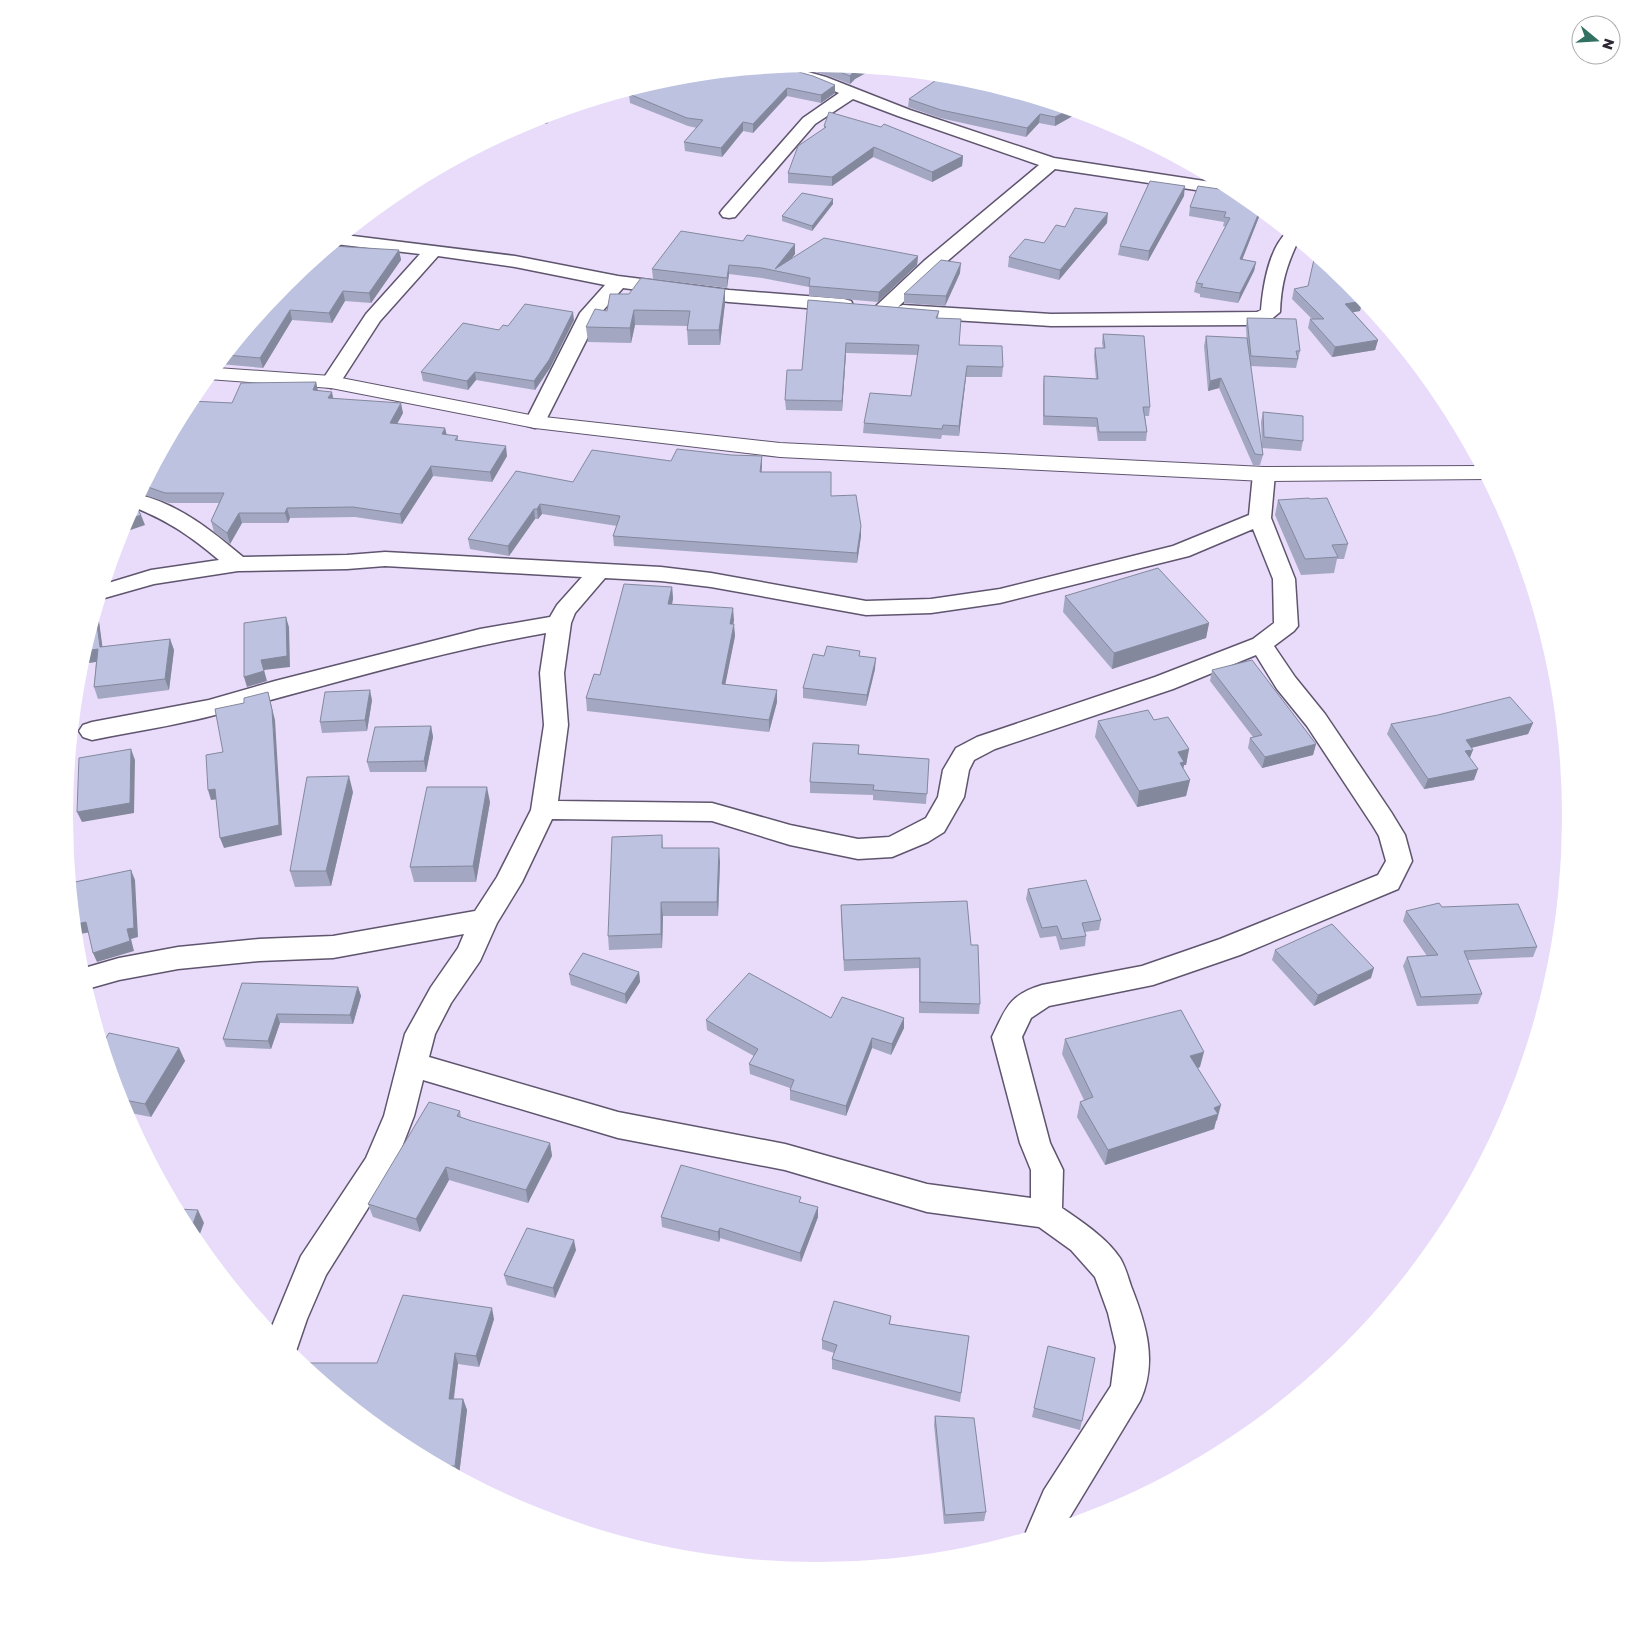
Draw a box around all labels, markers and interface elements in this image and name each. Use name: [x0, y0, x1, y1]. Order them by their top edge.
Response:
north arrow: [1571, 15, 1621, 65]
text: N: [1599, 36, 1619, 52]

